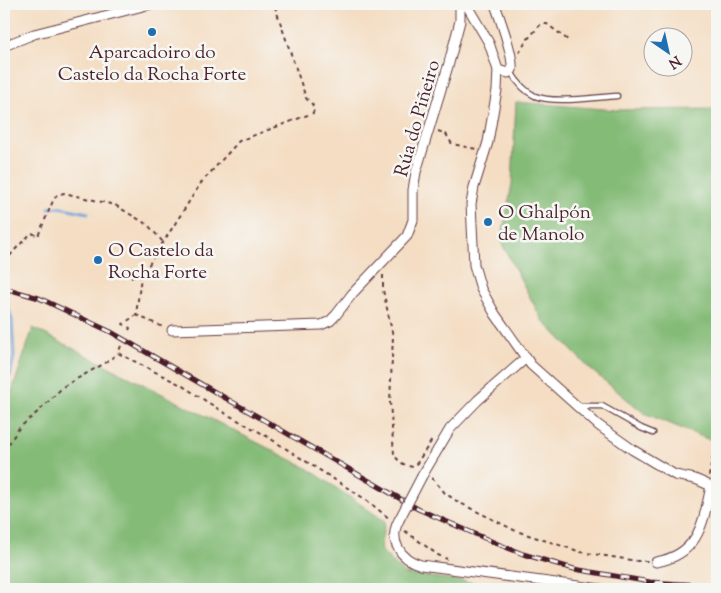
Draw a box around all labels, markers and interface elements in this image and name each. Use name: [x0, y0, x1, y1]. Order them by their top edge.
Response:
marker: Aparcadoiro do Castelo da Rocha Forte: [146, 26, 158, 38]
north arrow: [644, 28, 694, 78]
place label: Aparcadoiro do Castelo da Rocha Forte: [58, 40, 246, 89]
text: N: [664, 50, 684, 73]
street label: Rúa do Piñeiro: [389, 57, 448, 180]
place label: O Ghalpón de Manolo: [498, 200, 591, 249]
marker: O Ghalpón de Manolo: [482, 216, 494, 228]
place label: O Castelo da Rocha Forte: [108, 238, 214, 287]
marker: O Castelo da Rocha Forte: [92, 254, 104, 266]

